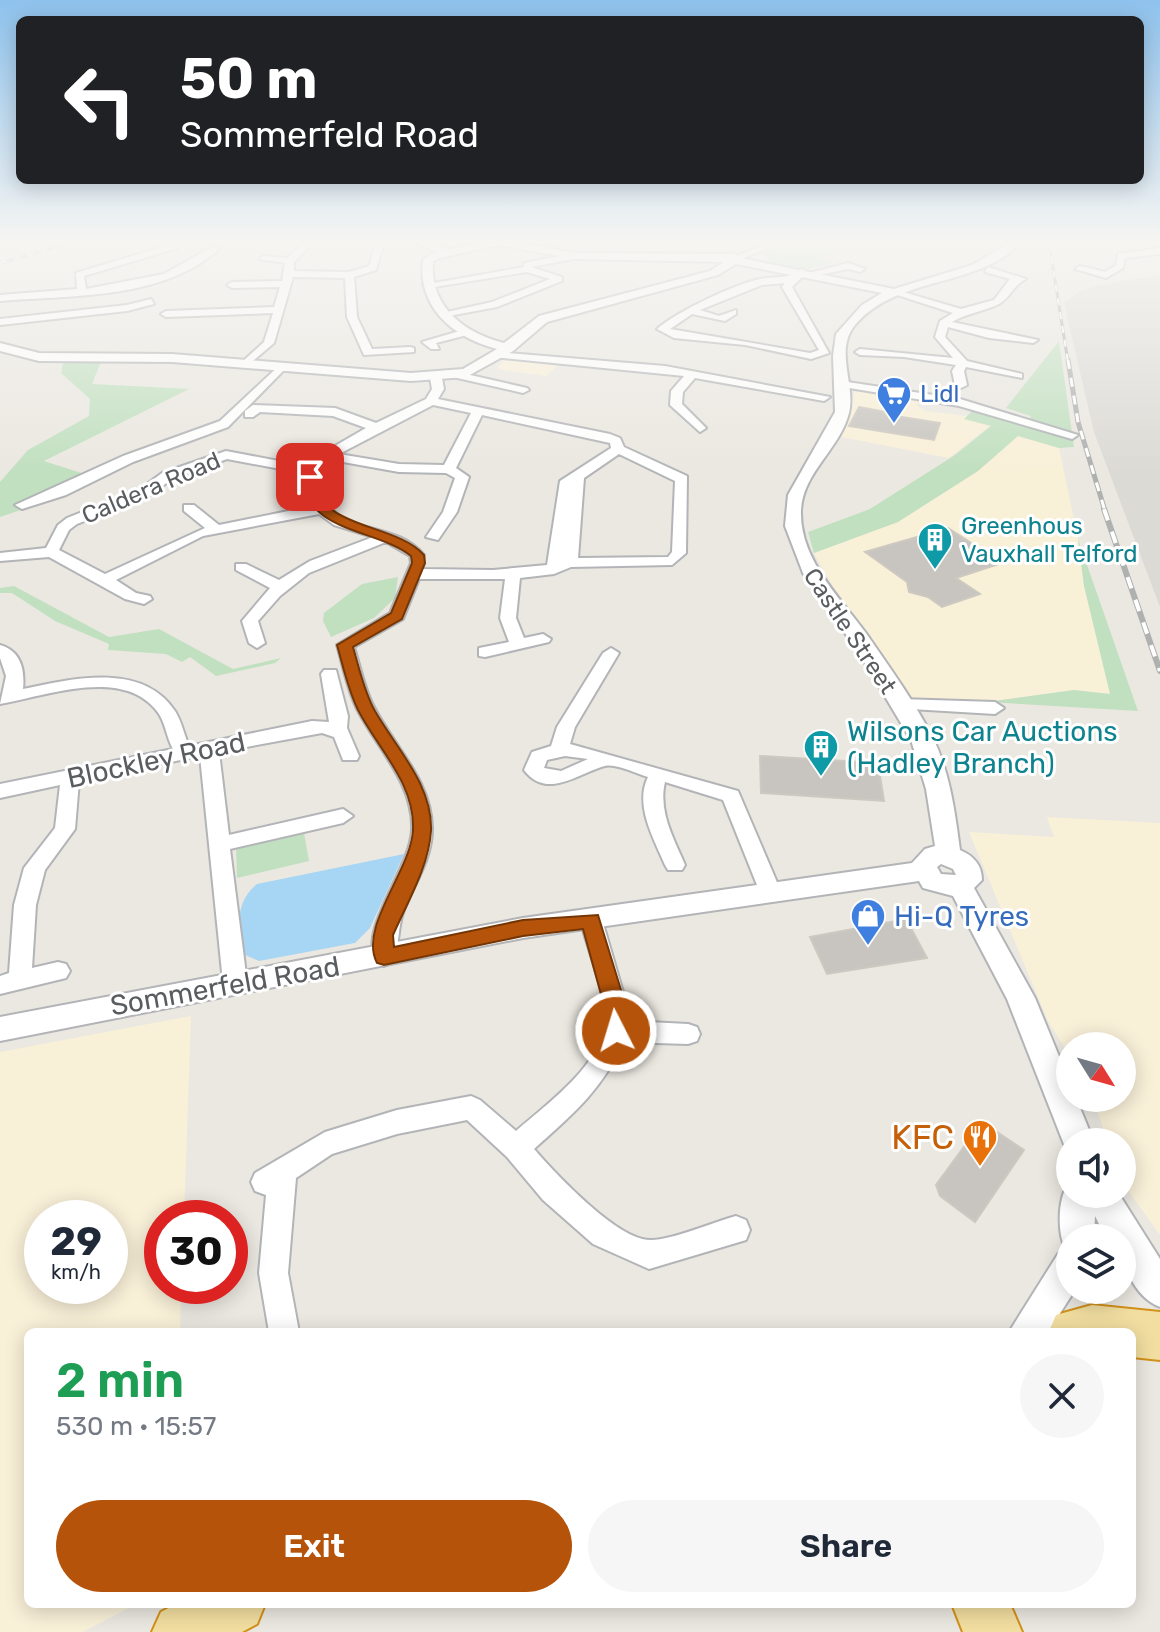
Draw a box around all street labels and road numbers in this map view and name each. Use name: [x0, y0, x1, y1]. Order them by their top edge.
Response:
street label: Caldera Road: [78, 446, 224, 530]
street label: Castle Street: [798, 563, 902, 699]
street label: Blockley Road: [64, 725, 248, 795]
street label: Sommerfeld Road: [108, 950, 342, 1022]

